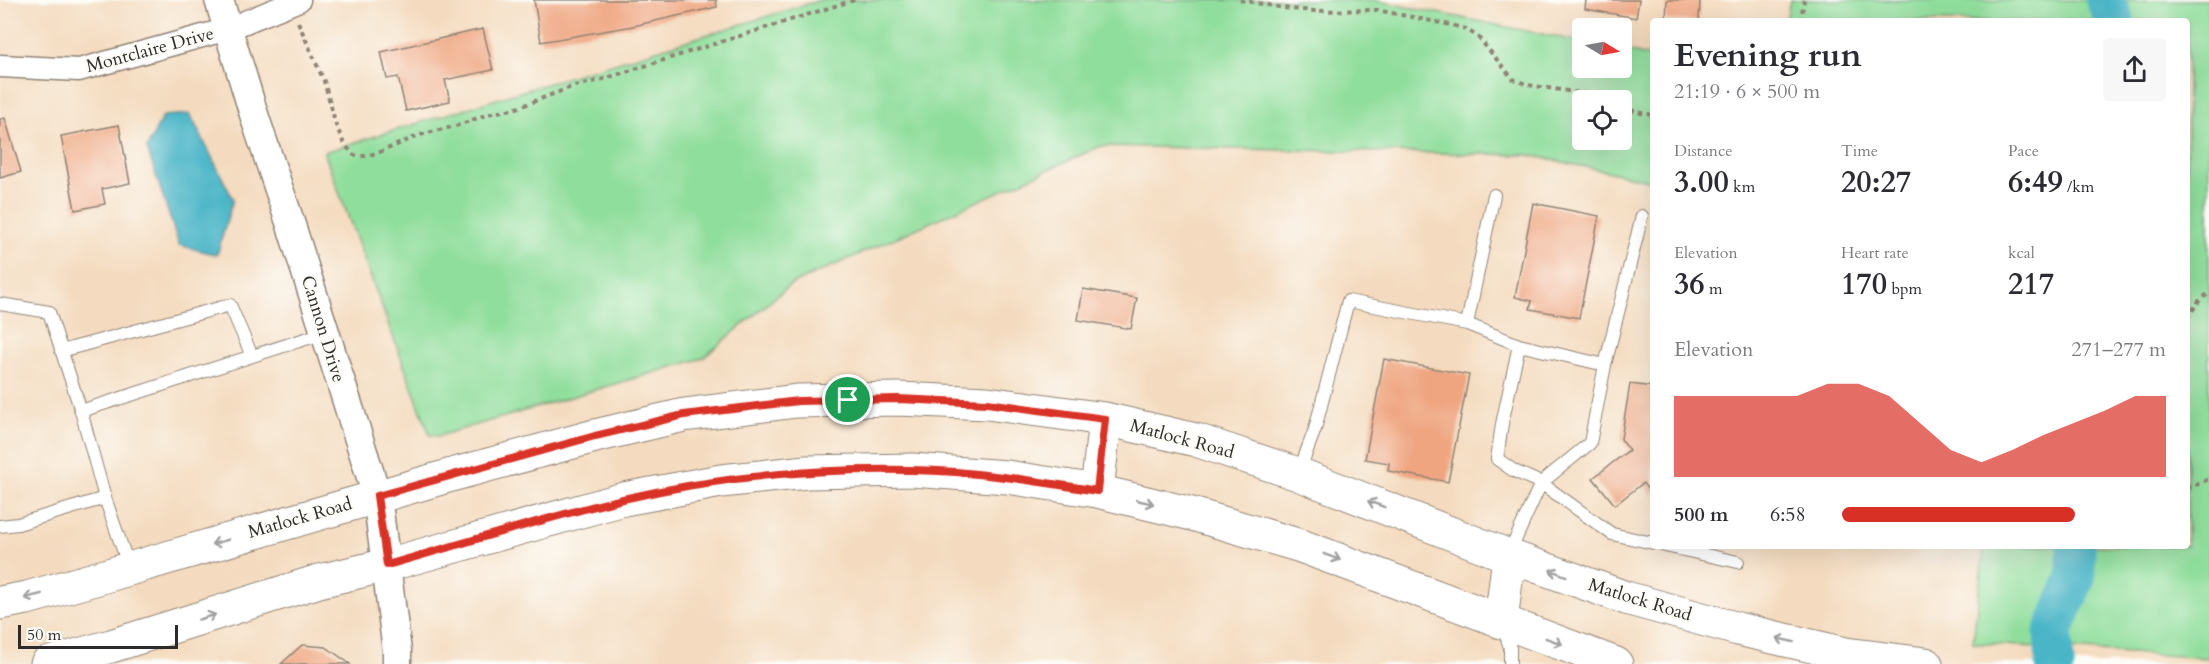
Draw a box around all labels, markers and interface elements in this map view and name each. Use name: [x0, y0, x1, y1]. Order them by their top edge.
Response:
north arrow: [1572, 18, 1632, 78]
map controls: [1572, 18, 1632, 150]
street label: Montclaire Drive: [83, 21, 217, 79]
text: Evening run: [1674, 33, 1862, 78]
button: share: [2103, 38, 2166, 101]
text: 21:19 · 6 × 500 m: [1674, 78, 1820, 105]
button: locate: [1572, 90, 1632, 150]
text: Distance: [1674, 140, 1732, 162]
text: Time: [1841, 140, 1878, 162]
text: Pace: [2008, 140, 2039, 162]
text: 3.00: [1674, 162, 1729, 203]
text: 20:27: [1841, 162, 1911, 203]
text: 6:49: [2008, 162, 2063, 203]
text: km: [1729, 176, 1755, 198]
text: /km: [2063, 176, 2094, 198]
text: Elevation: [1674, 242, 1738, 264]
text: Heart rate: [1841, 242, 1909, 264]
text: kcal: [2008, 242, 2035, 264]
text: 36: [1674, 264, 1705, 305]
text: 170: [1841, 264, 1887, 305]
text: 217: [2008, 264, 2054, 305]
street label: Cannon Drive: [295, 273, 351, 385]
text: m: [1705, 278, 1723, 300]
text: bpm: [1887, 278, 1922, 300]
text: Elevation: [1674, 336, 1753, 363]
text: 271–277 m: [2071, 336, 2166, 363]
pin: [822, 374, 873, 425]
icon: arrive: [831, 383, 864, 416]
street label: Matlock Road: [1127, 413, 1237, 465]
street label: Matlock Road: [245, 491, 355, 545]
one-way arrow: [1135, 497, 1154, 509]
one-way arrow: [1367, 498, 1386, 509]
text: 500 m: [1674, 501, 1729, 528]
text: 6:58: [1770, 501, 1806, 528]
one-way arrow: [211, 537, 230, 548]
one-way arrow: [1322, 553, 1341, 564]
one-way arrow: [1549, 567, 1568, 578]
street label: Matlock Road: [1585, 572, 1695, 628]
one-way arrow: [23, 590, 42, 602]
one-way arrow: [197, 610, 216, 621]
scale bar: [18, 622, 178, 650]
text: 50 m: [27, 624, 61, 646]
one-way arrow: [1776, 634, 1796, 645]
one-way arrow: [1544, 636, 1563, 647]

